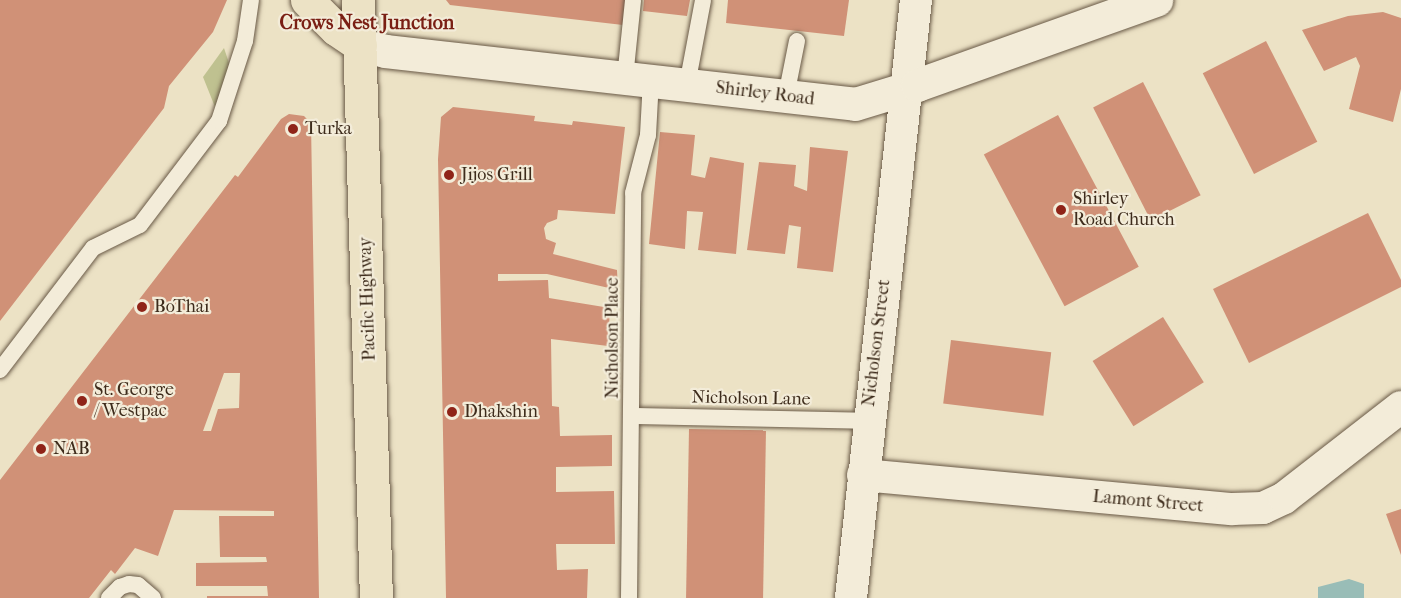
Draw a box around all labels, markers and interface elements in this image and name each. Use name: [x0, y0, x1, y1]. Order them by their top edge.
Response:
district label: Crows Nest Junction: [280, 10, 454, 34]
street label: Shirley Road: [714, 77, 816, 111]
place label: Turka: [305, 118, 352, 140]
marker: Turka: [286, 122, 300, 136]
place label: Jijos Grill: [461, 164, 533, 186]
marker: Jijos Grill: [442, 168, 456, 182]
place label: Shirley Road Church: [1073, 189, 1175, 232]
marker: Shirley Road Church: [1054, 203, 1068, 217]
street label: Pacific Highway: [355, 237, 381, 361]
street label: Nicholson Place: [602, 277, 624, 399]
street label: Nicholson Street: [858, 278, 896, 408]
place label: BoThai: [154, 296, 209, 318]
marker: BoThai: [135, 300, 149, 314]
place label: St. George / Westpac: [94, 380, 174, 422]
street label: Nicholson Lane: [691, 387, 811, 411]
marker: St. George / Westpac: [75, 394, 89, 408]
place label: Dhakshin: [464, 401, 538, 423]
marker: Dhakshin: [445, 405, 459, 419]
place label: NAB: [53, 438, 90, 460]
marker: NAB: [34, 442, 48, 456]
street label: Lamont Street: [1092, 486, 1204, 518]

